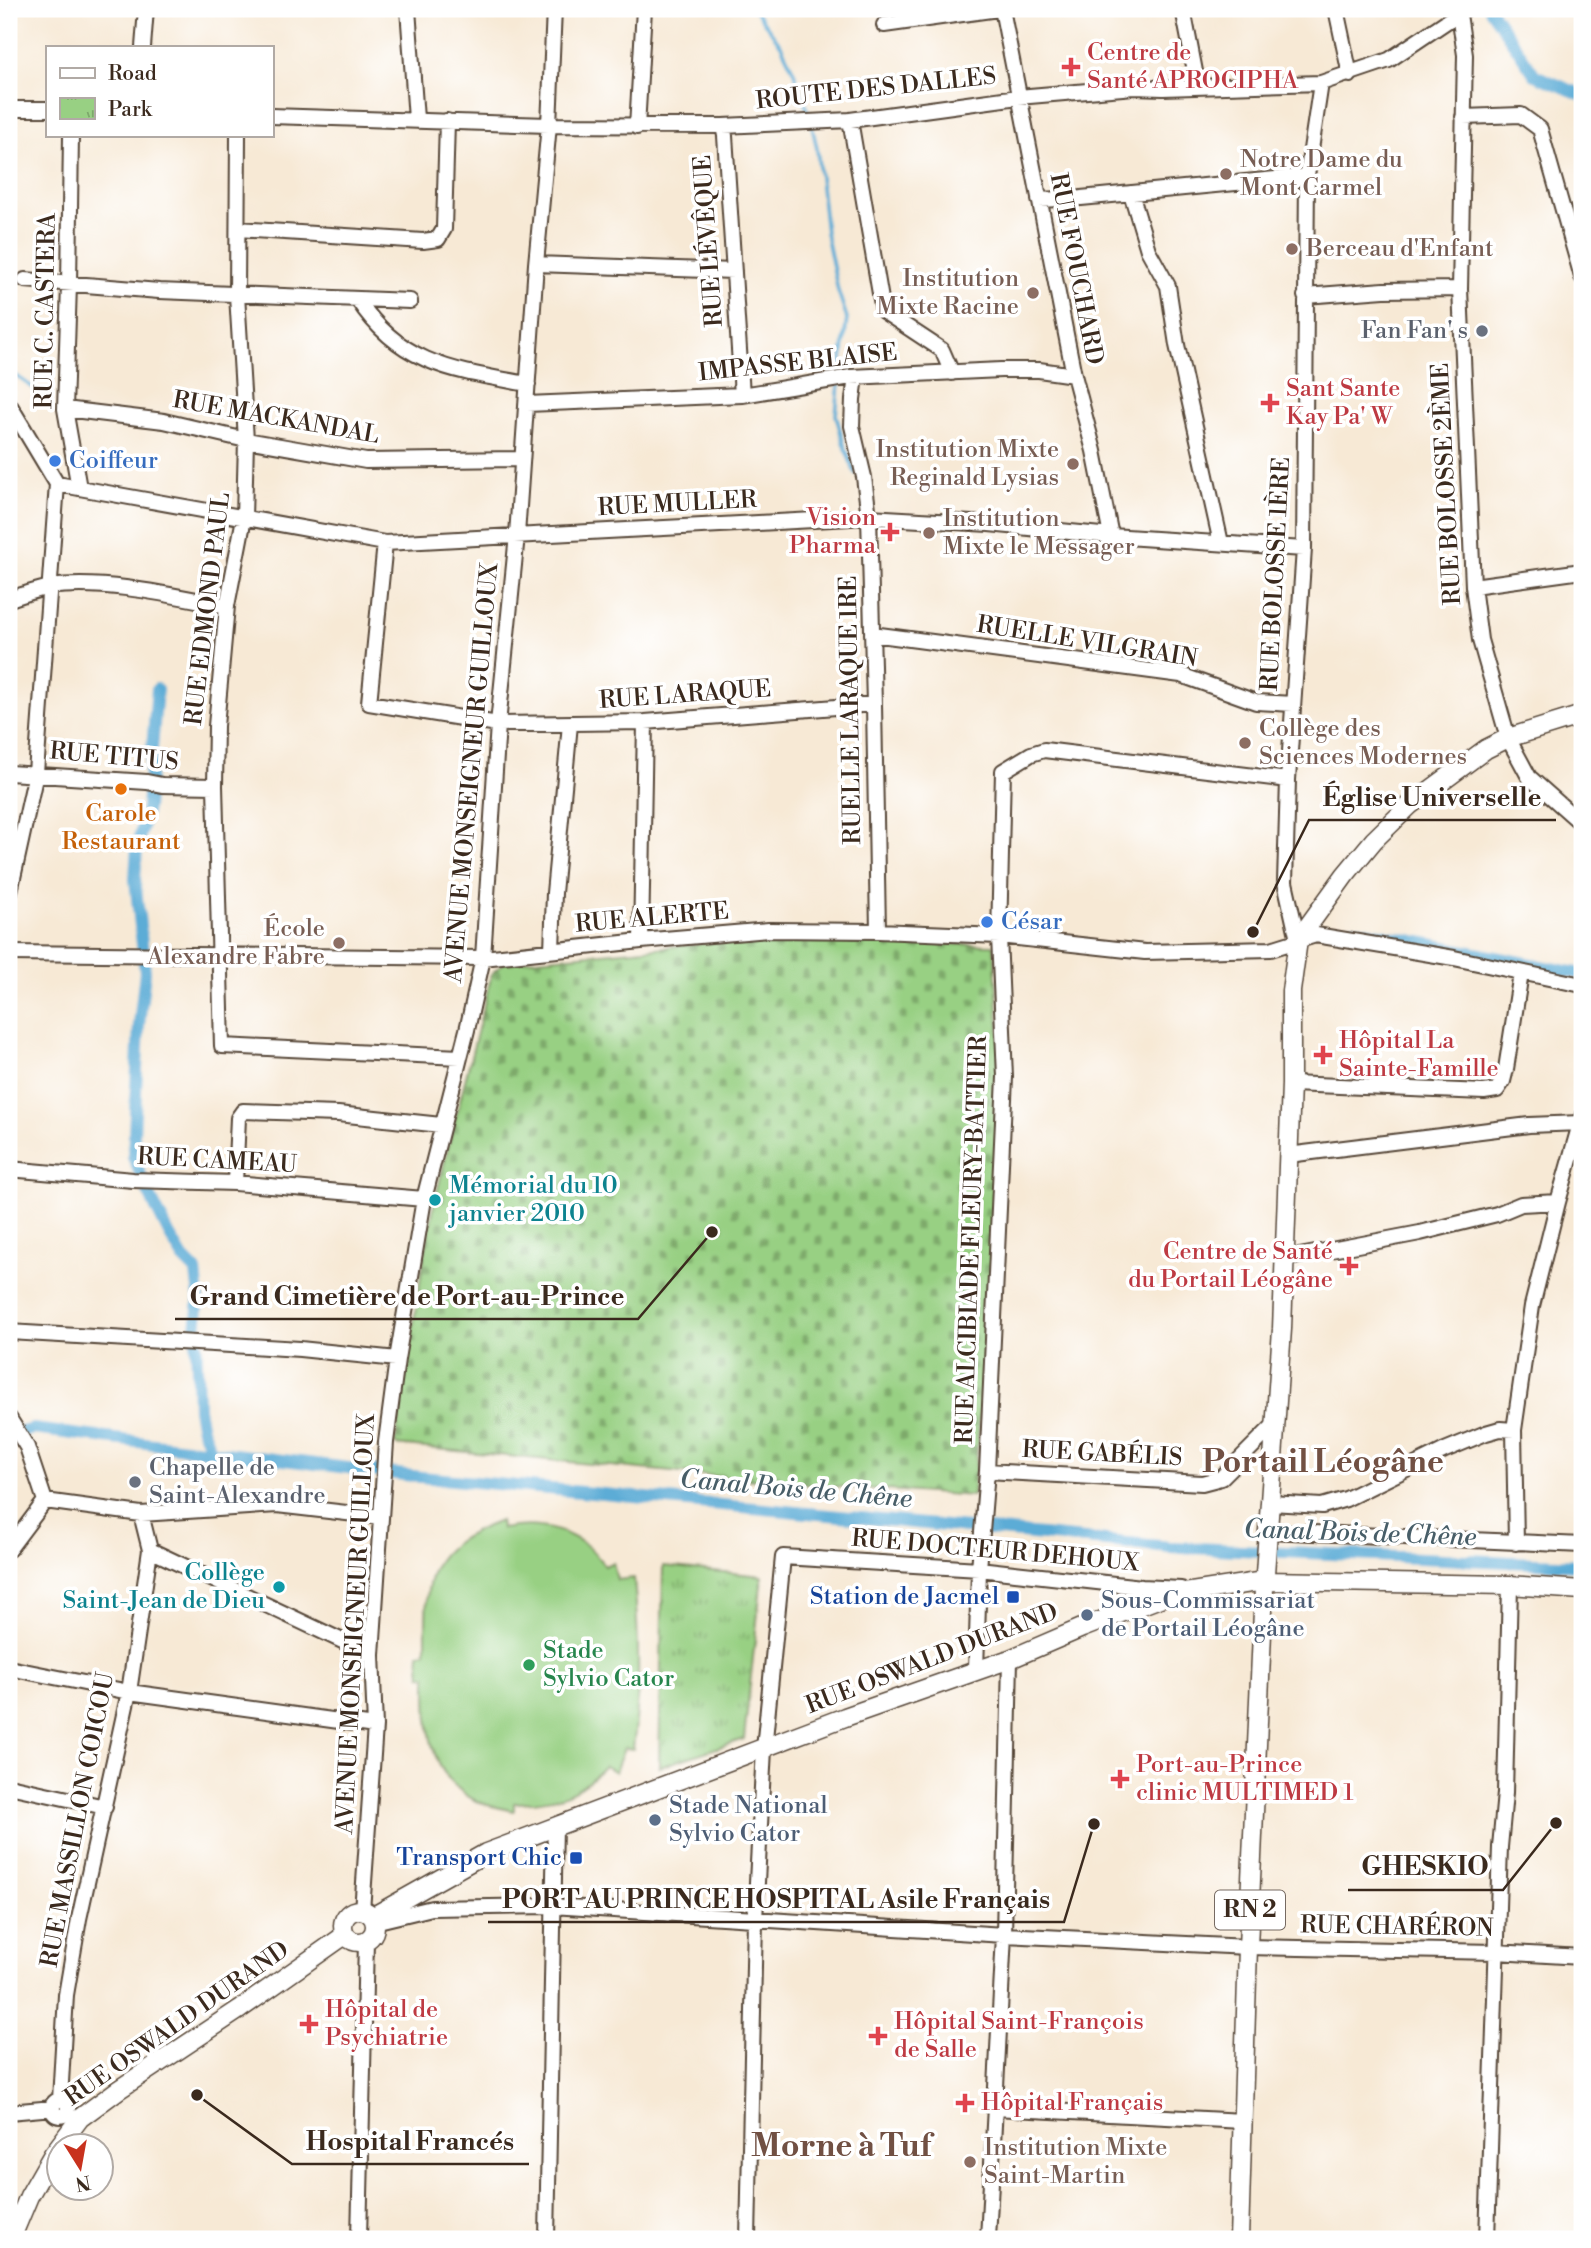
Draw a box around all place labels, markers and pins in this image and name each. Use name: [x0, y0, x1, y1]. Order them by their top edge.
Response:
place label: Centre de Santé APROCIPHA: [1087, 38, 1299, 96]
marker: Centre de Santé APROCIPHA: [1061, 57, 1081, 77]
place label: Notre Dame du Mont Carmel: [1240, 145, 1403, 203]
marker: Notre Dame du Mont Carmel: [1218, 166, 1234, 182]
place label: Berceau d'Enfant: [1305, 234, 1494, 264]
marker: Berceau d'Enfant: [1284, 241, 1300, 257]
place label: Institution Mixte Racine: [877, 264, 1019, 322]
marker: Institution Mixte Racine: [1025, 285, 1041, 301]
place label: Fan Fan' s: [1361, 316, 1468, 346]
marker: Fan Fan' s: [1474, 323, 1490, 339]
place label: Sant Sante Kay Pa' W: [1286, 374, 1400, 432]
marker: Sant Sante Kay Pa' W: [1260, 393, 1280, 413]
place label: Institution Mixte Reginald Lysias: [876, 435, 1059, 493]
place label: Coiffeur: [69, 446, 158, 476]
marker: Coiffeur: [47, 453, 63, 469]
marker: Institution Mixte Reginald Lysias: [1065, 456, 1081, 472]
place label: Vision Pharma: [789, 503, 877, 561]
place label: Institution Mixte le Messager: [943, 504, 1135, 562]
marker: Vision Pharma: [882, 524, 898, 540]
marker: Institution Mixte le Messager: [921, 525, 937, 541]
place label: Collège des Sciences Modernes: [1259, 714, 1467, 772]
marker: Collège des Sciences Modernes: [1237, 735, 1253, 751]
callout: Église Universelle: [1309, 773, 1556, 820]
marker: Carole Restaurant: [113, 781, 129, 797]
place label: Carole Restaurant: [61, 799, 181, 857]
place label: César: [1001, 907, 1063, 937]
place label: École Alexandre Fabre: [146, 913, 325, 972]
marker: César: [979, 914, 995, 930]
marker: École Alexandre Fabre: [331, 935, 347, 951]
place label: Hôpital La Sainte-Famille: [1339, 1026, 1499, 1084]
marker: Hôpital La Sainte-Famille: [1313, 1045, 1333, 1065]
place label: Mémorial du 10 janvier 2010: [447, 1171, 618, 1229]
marker: Mémorial du 10 janvier 2010: [427, 1192, 443, 1208]
place label: Centre de Santé du Portail Léogâne: [1128, 1237, 1333, 1295]
marker: Centre de Santé du Portail Léogâne: [1339, 1256, 1359, 1276]
callout: Grand Cimetière de Port-au-Prince: [175, 1272, 638, 1319]
place label: Chapelle de Saint-Alexandre: [149, 1453, 326, 1511]
marker: Chapelle de Saint-Alexandre: [127, 1474, 143, 1490]
place label: Collège Saint-Jean de Dieu: [63, 1558, 265, 1616]
marker: Collège Saint-Jean de Dieu: [271, 1579, 287, 1595]
place label: Station de Jacmel: [810, 1582, 999, 1612]
place label: Sous-Commissariat de Portail Léogâne: [1101, 1586, 1315, 1644]
marker: Station de Jacmel: [1005, 1589, 1021, 1605]
marker: Sous-Commissariat de Portail Léogâne: [1079, 1607, 1095, 1623]
place label: Stade Sylvio Cator: [543, 1636, 674, 1694]
marker: Stade Sylvio Cator: [521, 1657, 537, 1673]
place label: Port-au-Prince clinic MULTIMED 1: [1136, 1750, 1354, 1808]
marker: Port-au-Prince clinic MULTIMED 1: [1110, 1769, 1130, 1789]
place label: Stade National Sylvio Cator: [669, 1791, 828, 1849]
marker: Stade National Sylvio Cator: [647, 1812, 663, 1828]
place label: Transport Chic: [396, 1843, 562, 1873]
callout: GHESKIO: [1348, 1843, 1503, 1890]
marker: Transport Chic: [568, 1850, 584, 1866]
callout: PORT AU PRINCE HOSPITAL Asile Français: [488, 1875, 1064, 1922]
place label: Hôpital de Psychiatrie: [325, 1995, 448, 2053]
place label: Hôpital Saint-François de Salle: [894, 2007, 1144, 2065]
marker: Hôpital de Psychiatrie: [299, 2014, 319, 2034]
marker: Hôpital Saint-François de Salle: [868, 2026, 888, 2046]
place label: Hôpital Français: [981, 2088, 1163, 2118]
marker: Hôpital Français: [955, 2093, 975, 2113]
callout: Hospital Francés: [292, 2117, 529, 2164]
place label: Institution Mixte Saint-Martin: [984, 2133, 1167, 2191]
marker: Institution Mixte Saint-Martin: [962, 2154, 978, 2170]

